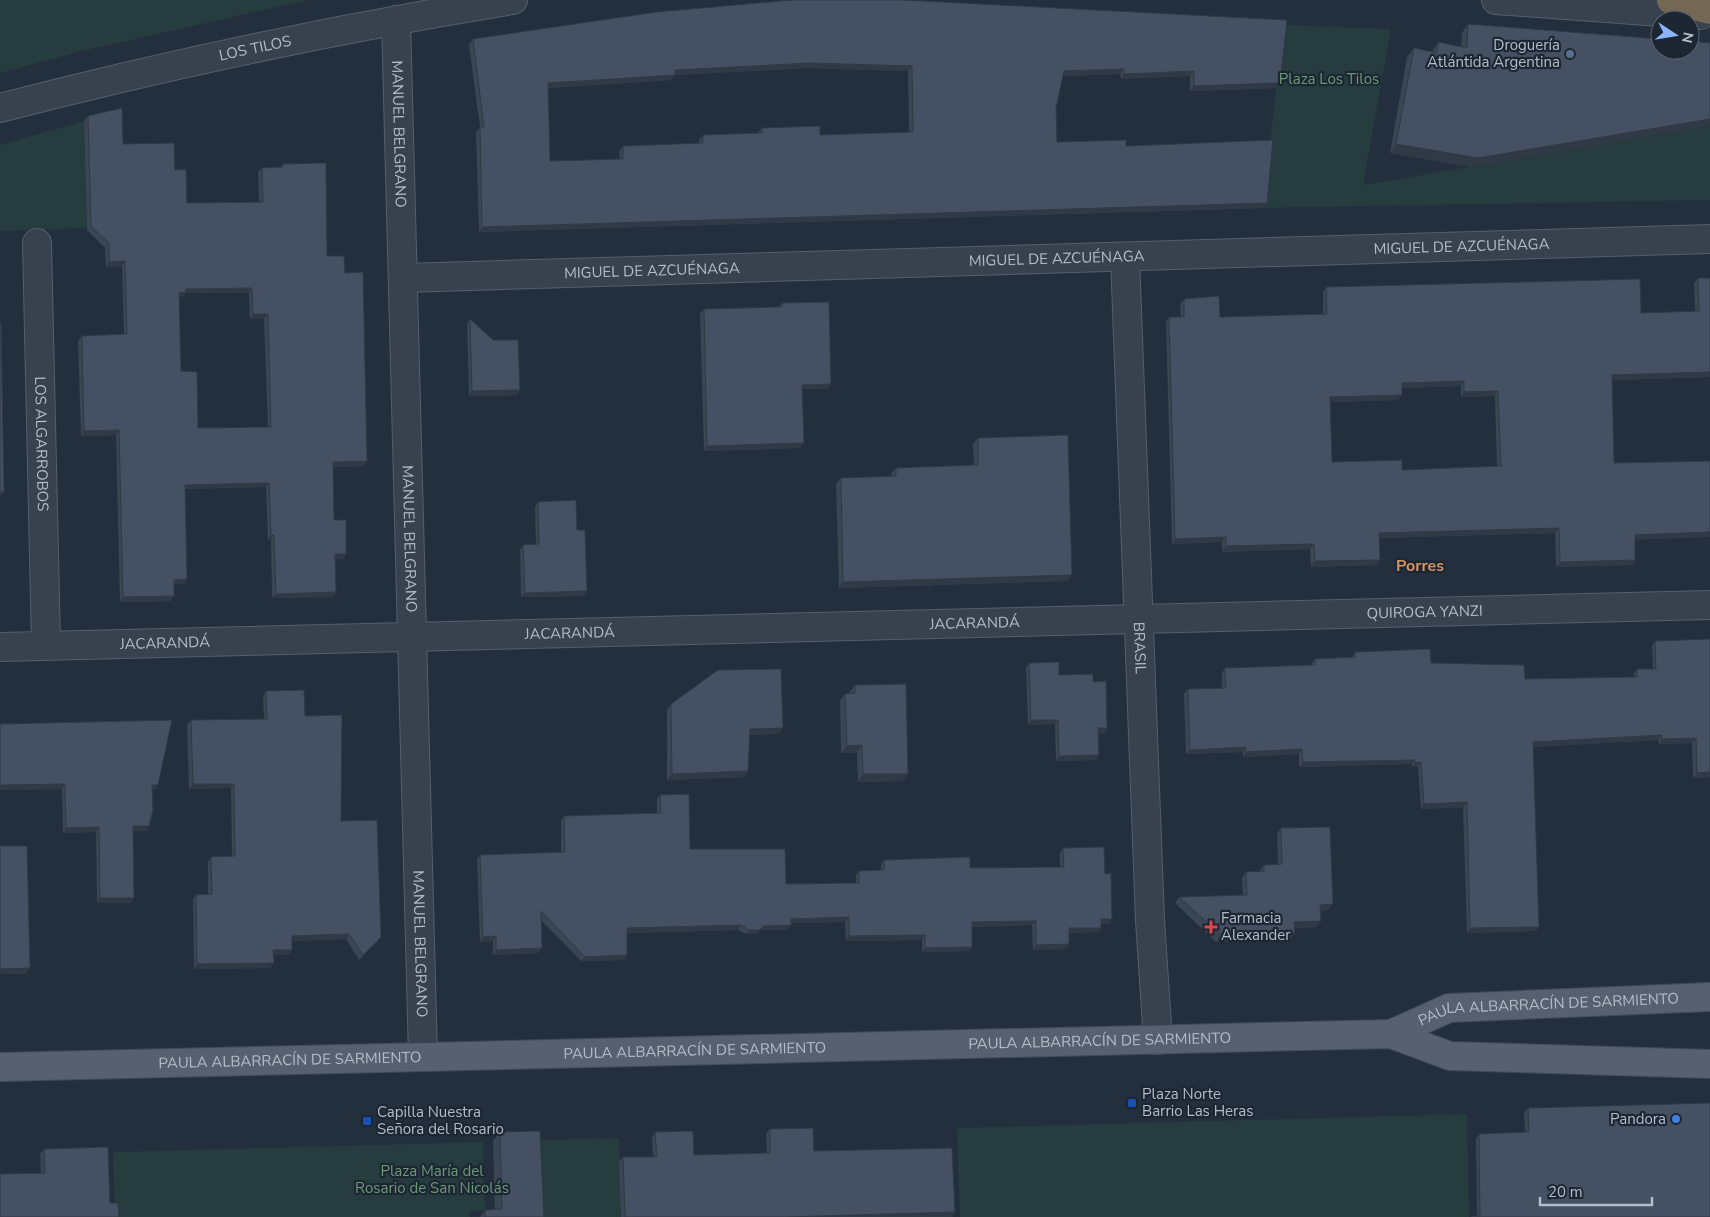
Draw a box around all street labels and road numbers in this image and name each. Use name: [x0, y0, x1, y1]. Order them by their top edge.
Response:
street label: LOS TILOS: [217, 31, 293, 66]
street label: MANUEL BELGRANO: [387, 60, 411, 208]
street label: MIGUEL DE AZCUÉNAGA: [1373, 234, 1550, 259]
street label: MIGUEL DE AZCUÉNAGA: [969, 246, 1145, 271]
street label: MIGUEL DE AZCUÉNAGA: [564, 258, 740, 283]
street label: LOS ALGARROBOS: [30, 376, 53, 512]
street label: MANUEL BELGRANO: [398, 465, 421, 613]
street label: QUIROGA YANZI: [1366, 601, 1483, 623]
street label: JACARANDÁ: [928, 612, 1020, 634]
street label: BRASIL: [1129, 621, 1151, 674]
street label: JACARANDÁ: [523, 622, 615, 644]
street label: JACARANDÁ: [119, 632, 210, 654]
street label: MANUEL BELGRANO: [408, 870, 432, 1018]
street label: PAULA ALBARRACÍN DE SARMIENTO: [1415, 988, 1679, 1031]
street label: PAULA ALBARRACÍN DE SARMIENTO: [968, 1028, 1231, 1054]
street label: PAULA ALBARRACÍN DE SARMIENTO: [563, 1037, 826, 1064]
street label: PAULA ALBARRACÍN DE SARMIENTO: [158, 1047, 422, 1073]

